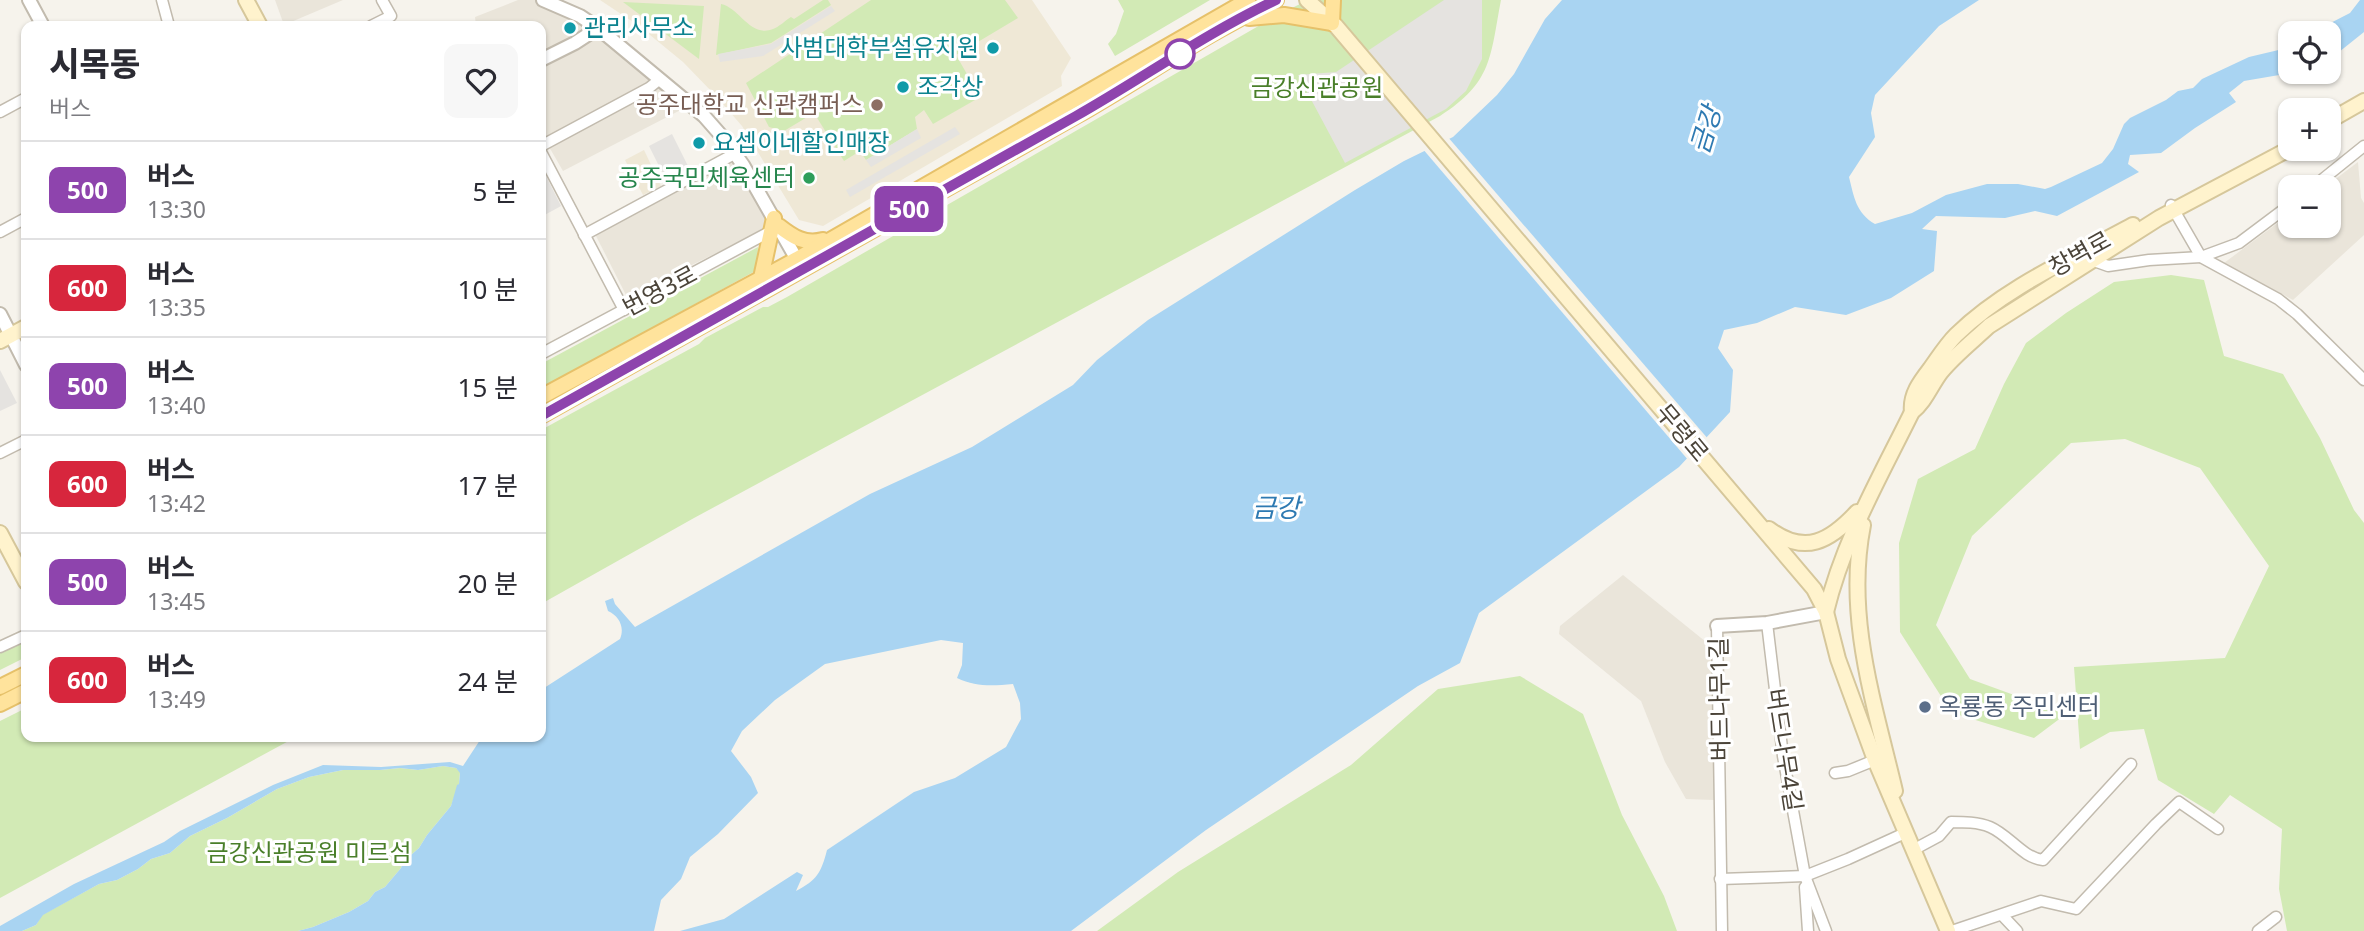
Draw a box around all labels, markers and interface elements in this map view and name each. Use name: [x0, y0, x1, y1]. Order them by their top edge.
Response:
place label: 관리사무소: [584, 10, 694, 43]
marker: 관리사무소: [562, 20, 578, 36]
map controls: [2278, 21, 2341, 238]
button: locate: [2278, 21, 2341, 84]
place label: 사범대학부설유치원: [780, 30, 979, 63]
unlabelled marker: [1165, 39, 1195, 69]
marker: 사범대학부설유치원: [985, 40, 1001, 56]
text: 시목동: [49, 41, 140, 86]
button: heart: [444, 44, 518, 118]
place label: 조각상: [917, 69, 983, 102]
park label: 금강신관공원: [1251, 70, 1383, 103]
marker: 조각상: [895, 79, 911, 95]
place label: 공주대학교 신관캠퍼스: [636, 87, 863, 120]
text: 버스: [49, 92, 91, 124]
marker: 공주대학교 신관캠퍼스: [869, 97, 885, 113]
button: +: [2278, 98, 2341, 161]
water label: 금강: [1681, 99, 1730, 158]
place label: 요셉이네할인매장: [713, 125, 890, 158]
marker: 요셉이네할인매장: [691, 135, 707, 151]
text: 버스: [147, 157, 195, 193]
place label: 공주국민체육센터: [618, 160, 795, 193]
marker: 공주국민체육센터: [801, 170, 817, 186]
text: 500: [67, 173, 108, 206]
text: 5 분: [472, 173, 518, 209]
button: −: [2278, 175, 2341, 238]
line badge: 500: [869, 186, 949, 232]
text: 500: [888, 192, 930, 225]
text: 13:30: [147, 193, 206, 225]
street label: 창벽로: [2042, 222, 2116, 283]
text: 버스: [147, 255, 195, 291]
street label: 번영3로: [616, 256, 702, 323]
text: 600: [67, 271, 108, 304]
text: 10 분: [458, 271, 518, 307]
text: 13:35: [147, 291, 206, 323]
text: 버스: [147, 353, 195, 389]
text: 500: [67, 369, 108, 402]
text: 15 분: [458, 369, 518, 405]
text: 13:40: [147, 389, 206, 421]
street label: 무령로: [1649, 396, 1717, 468]
text: 버스: [147, 451, 195, 487]
text: 600: [67, 467, 108, 500]
text: 17 분: [458, 467, 518, 503]
text: 13:42: [147, 487, 206, 519]
water label: 금강: [1252, 489, 1303, 525]
text: 버스: [147, 549, 195, 585]
text: 500: [67, 565, 108, 598]
text: 20 분: [458, 565, 518, 601]
text: 13:45: [147, 585, 206, 617]
street label: 버드나무1길: [1701, 637, 1736, 761]
text: 버스: [147, 647, 195, 683]
text: 600: [67, 663, 108, 696]
text: 24 분: [458, 663, 518, 699]
text: 13:49: [147, 683, 206, 715]
street label: 버드나무4길: [1759, 686, 1811, 814]
place label: 옥룡동 주민센터: [1939, 689, 2100, 722]
marker: 옥룡동 주민센터: [1917, 699, 1933, 715]
park label: 금강신관공원 미르섬: [207, 835, 411, 868]

